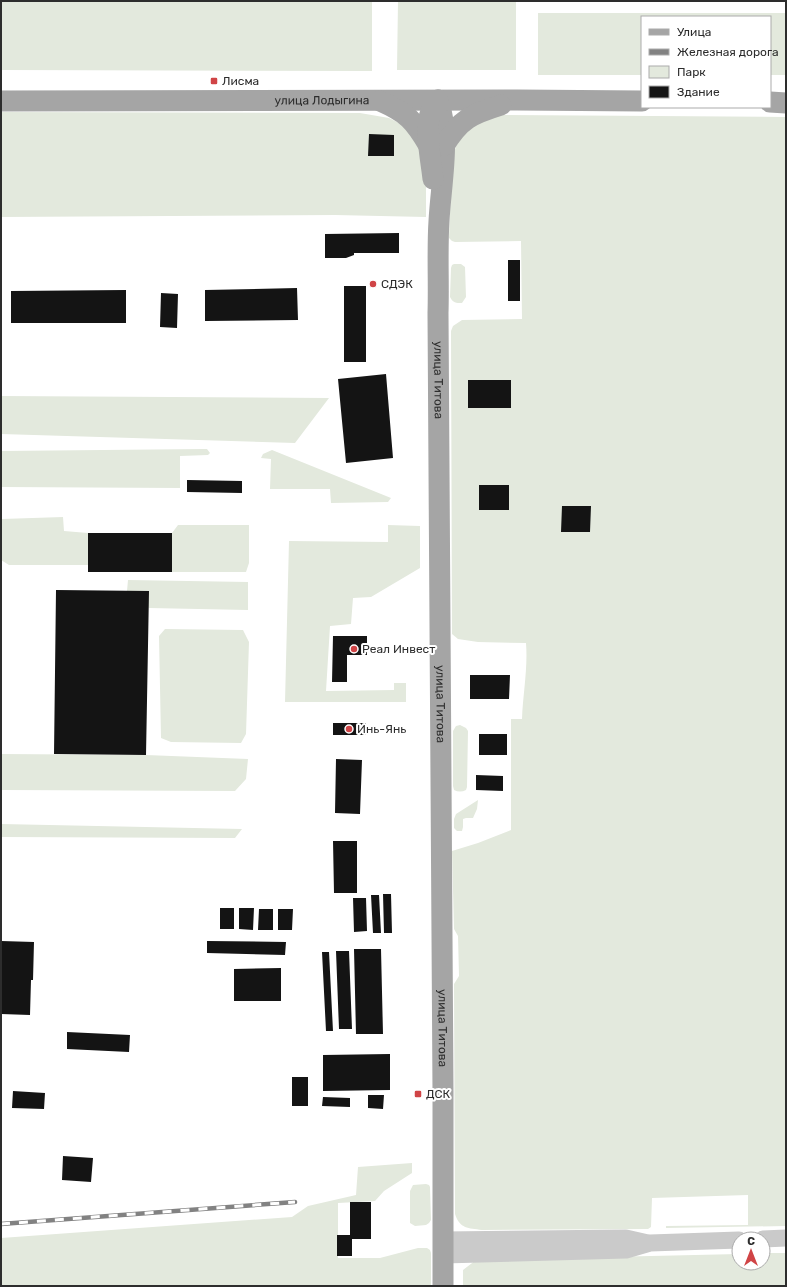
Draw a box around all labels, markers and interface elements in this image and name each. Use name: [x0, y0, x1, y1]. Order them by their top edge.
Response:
legend: [641, 16, 771, 108]
text: Улица: [677, 25, 711, 39]
text: Железная дорога: [677, 45, 779, 59]
text: Парк: [677, 65, 706, 79]
place label: Лисма: [222, 74, 259, 88]
marker: Лисма: [209, 76, 219, 86]
text: Здание: [677, 85, 720, 99]
street label: улица Лодыгина: [274, 93, 370, 107]
place label: СДЭК: [381, 277, 413, 291]
marker: СДЭК: [368, 279, 378, 289]
street label: улица Титова: [431, 341, 446, 419]
place label: Реал Инвест: [362, 642, 435, 656]
marker: Реал Инвест: [349, 644, 359, 654]
street label: улица Титова: [433, 665, 448, 743]
place label: Инь-Янь: [357, 722, 406, 736]
marker: Инь-Янь: [344, 724, 354, 734]
street label: улица Титова: [435, 989, 450, 1067]
place label: ДСК: [426, 1087, 450, 1101]
marker: ДСК: [413, 1089, 423, 1099]
north arrow: [731, 1231, 771, 1271]
text: С: [747, 1235, 755, 1248]

